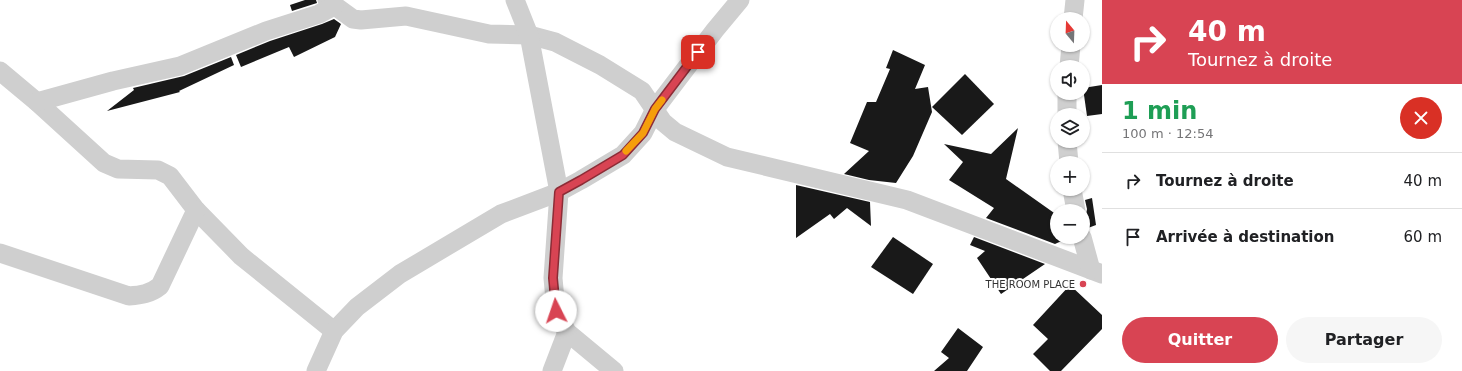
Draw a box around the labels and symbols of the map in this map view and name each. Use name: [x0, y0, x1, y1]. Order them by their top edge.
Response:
north arrow: [1050, 12, 1090, 52]
pin: [681, 35, 715, 69]
place label: THE ROOM PLACE: [985, 279, 1075, 290]
marker: THE ROOM PLACE: [1078, 279, 1088, 289]
position arrow: [535, 290, 577, 332]

